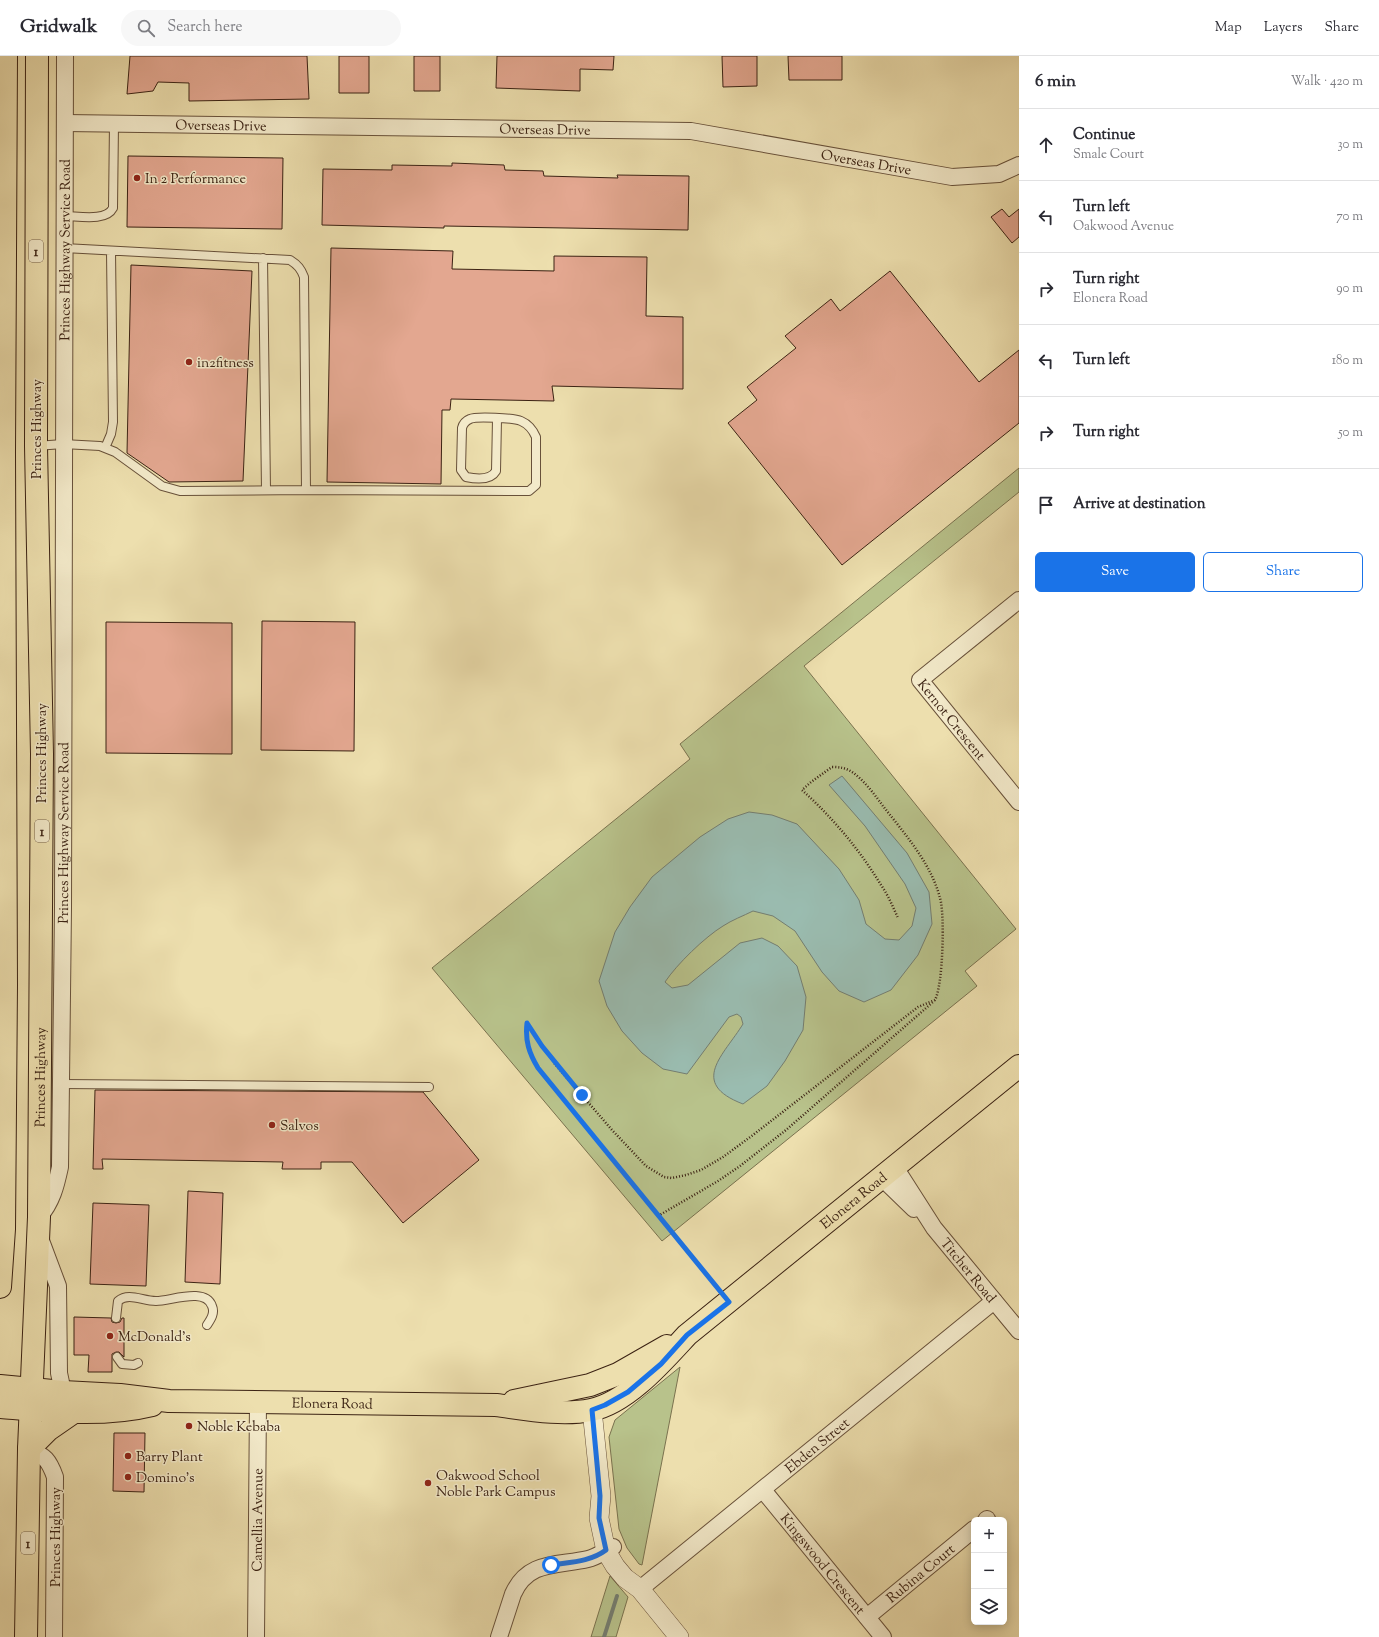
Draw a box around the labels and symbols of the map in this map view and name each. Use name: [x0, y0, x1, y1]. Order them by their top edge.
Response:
street label: Overseas Drive: [175, 116, 267, 138]
street label: Overseas Drive: [499, 121, 591, 142]
street label: Overseas Drive: [819, 146, 913, 182]
street label: Princes Highway Service Road: [56, 159, 77, 341]
place label: In 2 Performance: [145, 170, 246, 190]
marker: In 2 Performance: [132, 173, 142, 183]
road number: 1: [29, 240, 43, 262]
place label: in2fitness: [197, 354, 254, 374]
marker: in2fitness: [184, 357, 194, 367]
street label: Princes Highway: [28, 379, 48, 479]
street label: Kernot Crescent: [911, 676, 989, 766]
street label: Princes Highway: [33, 703, 53, 803]
street label: Princes Highway Service Road: [55, 742, 75, 924]
road number: 1: [35, 820, 49, 842]
street label: Princes Highway: [32, 1027, 52, 1127]
route end: [573, 1086, 591, 1104]
place label: Salvos: [280, 1117, 319, 1137]
marker: Salvos: [267, 1120, 277, 1130]
street label: Elonera Road: [817, 1169, 892, 1235]
street label: Titcher Road: [935, 1235, 1000, 1308]
place label: McDonald's: [118, 1328, 191, 1348]
marker: McDonald's: [105, 1331, 115, 1341]
street label: Elonera Road: [292, 1395, 373, 1415]
street label: Ebden Street: [782, 1414, 855, 1479]
place label: Noble Kebaba: [197, 1418, 281, 1438]
marker: Noble Kebaba: [184, 1421, 194, 1431]
place label: Barry Plant: [136, 1448, 203, 1468]
marker: Barry Plant: [123, 1451, 133, 1461]
place label: Oakwood School Noble Park Campus: [436, 1467, 555, 1503]
street label: Camellia Avenue: [249, 1468, 269, 1572]
place label: Domino's: [136, 1469, 194, 1489]
marker: Domino's: [123, 1472, 133, 1482]
marker: Oakwood School Noble Park Campus: [423, 1478, 433, 1488]
street label: Princes Highway: [47, 1487, 67, 1587]
street label: Kingswood Crescent: [774, 1510, 869, 1620]
road number: 1: [21, 1532, 35, 1554]
street label: Rubina Court: [883, 1540, 960, 1609]
route start: [542, 1556, 560, 1574]

